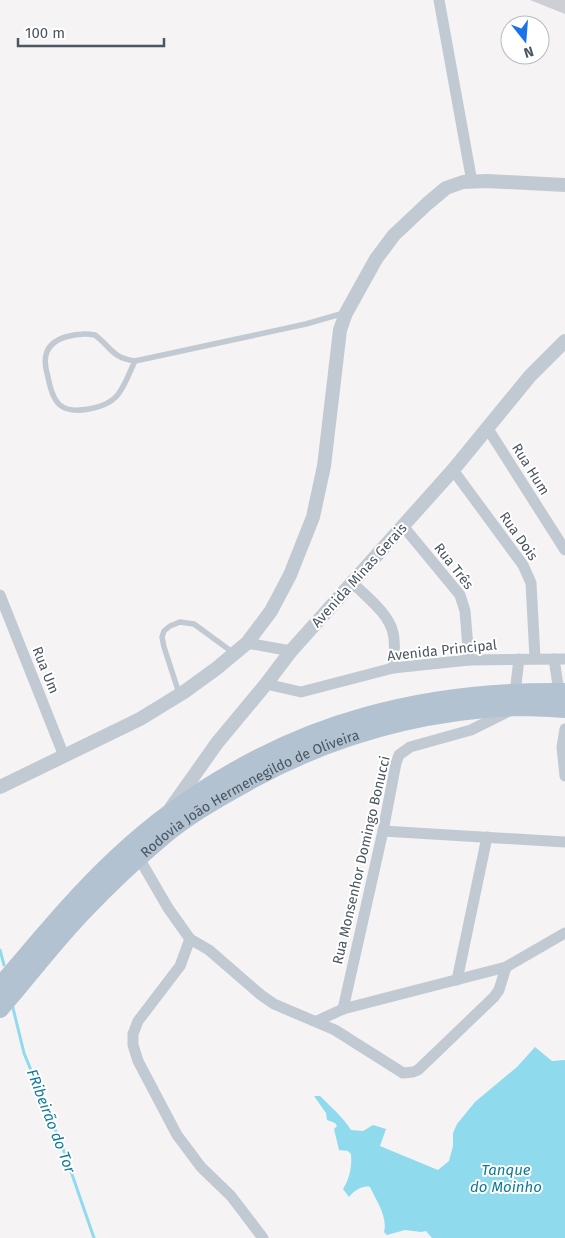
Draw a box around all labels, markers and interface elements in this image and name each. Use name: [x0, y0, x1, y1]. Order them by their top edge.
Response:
scale bar: [18, 15, 164, 47]
north arrow: [500, 15, 550, 65]
text: 100 m: [25, 24, 65, 42]
text: N: [522, 42, 536, 61]
street label: Rua Hum: [508, 440, 553, 498]
street label: Rua Dois: [496, 509, 542, 564]
street label: Avenida Minas Gerais: [308, 519, 411, 631]
street label: Rua Três: [430, 540, 477, 593]
street label: Avenida Principal: [386, 636, 498, 665]
street label: Rua Um: [28, 644, 63, 696]
street label: Rodovia João Hermenegildo de Oliveira: [137, 726, 361, 861]
street label: Rua Monsenhor Domingo Bonucci: [329, 754, 394, 966]
water label: FRibeirão do Tor: [23, 1066, 80, 1177]
water label: Tanque do Moinho: [470, 1161, 542, 1196]

